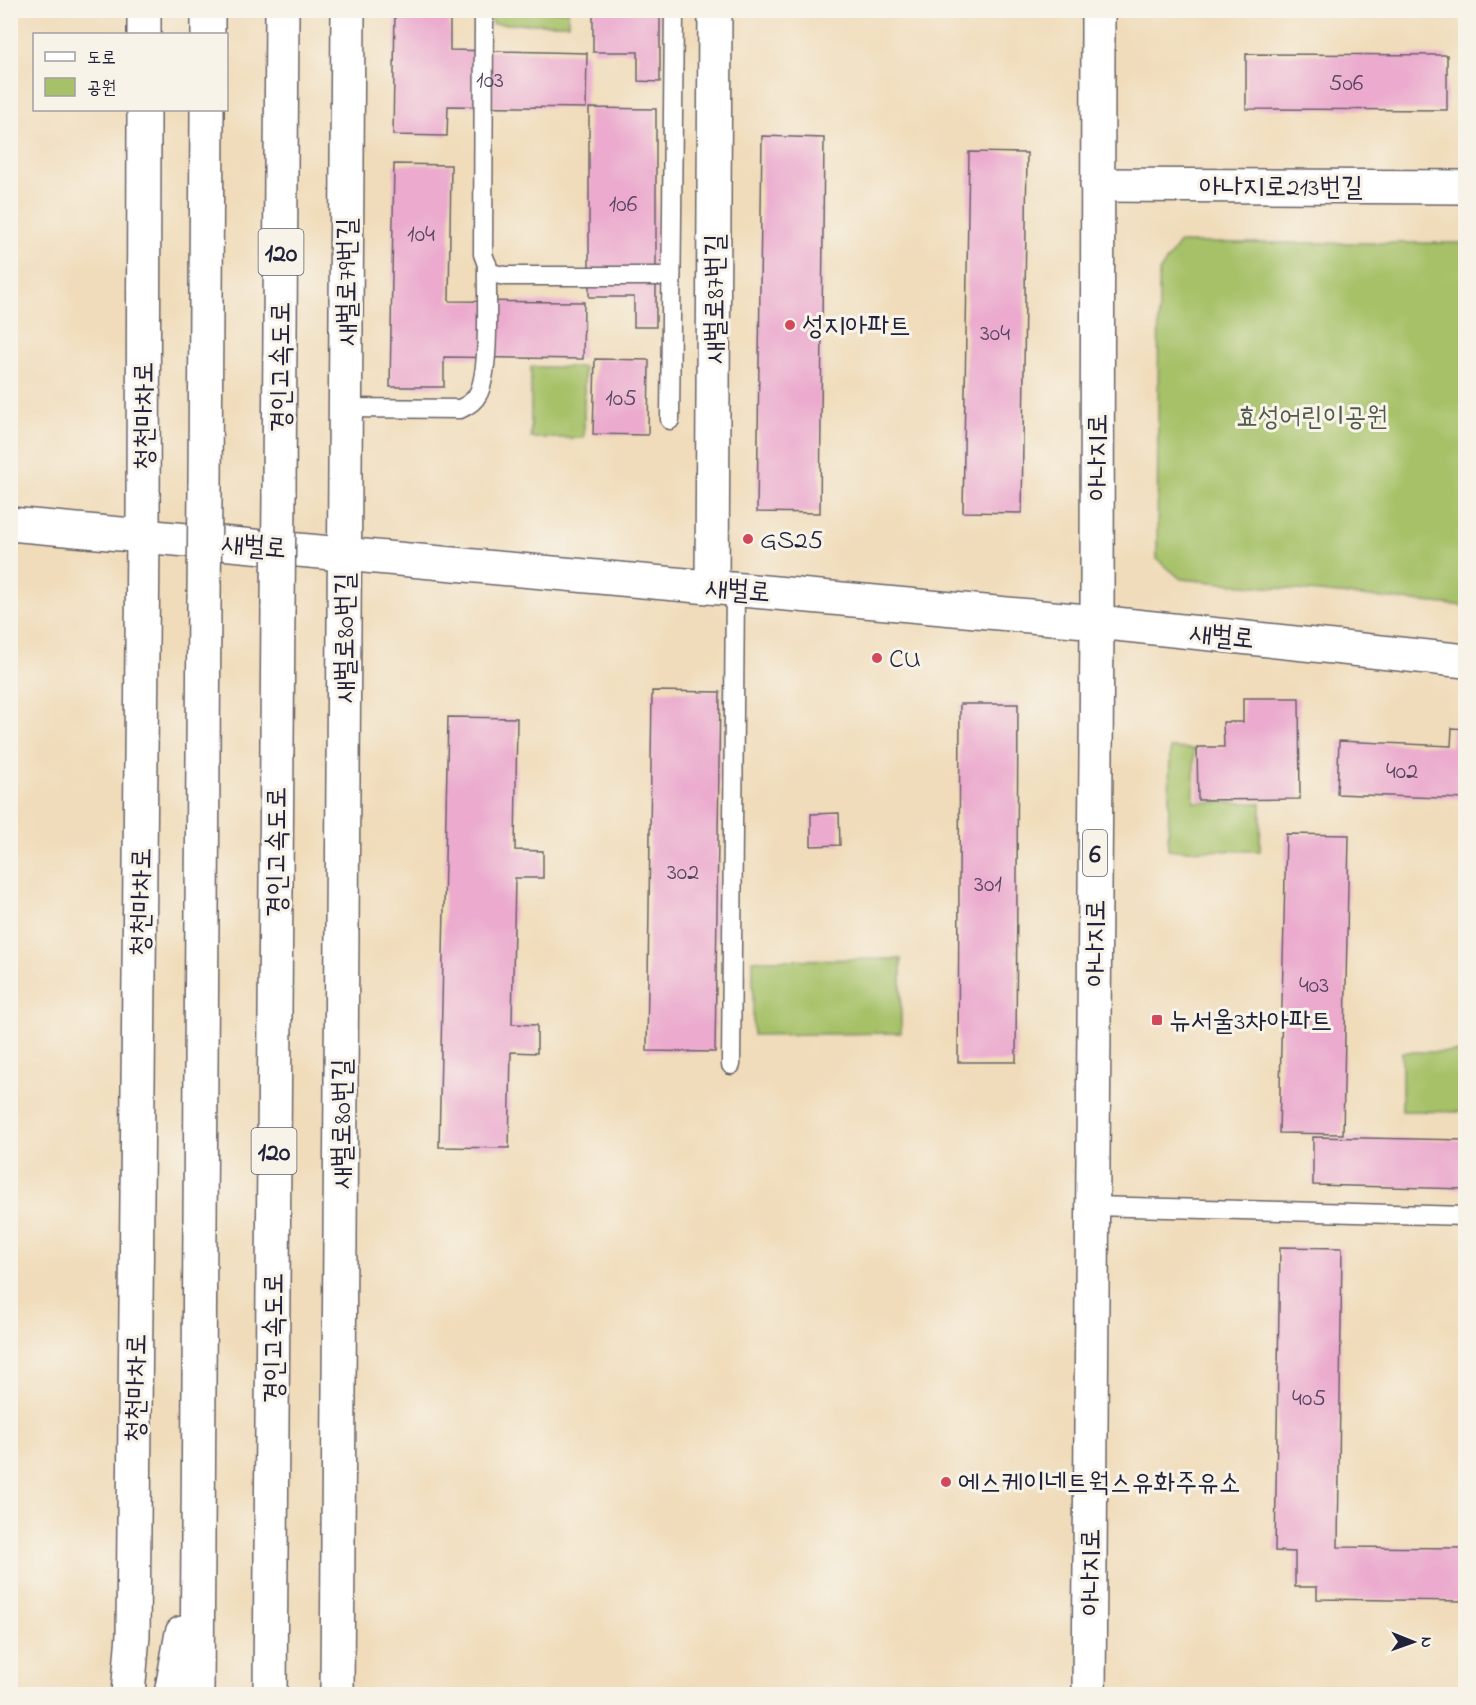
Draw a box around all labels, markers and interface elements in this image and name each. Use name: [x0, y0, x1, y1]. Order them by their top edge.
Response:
legend: [33, 33, 228, 111]
text: 도로: [87, 46, 116, 72]
house number: 103: [476, 64, 504, 99]
house number: 506: [1329, 67, 1364, 102]
text: 공원: [87, 76, 116, 102]
street label: 아나지로213번길: [1199, 169, 1363, 208]
house number: 106: [609, 188, 638, 223]
street label: 새벌로79번길: [329, 218, 368, 346]
house number: 104: [407, 218, 435, 253]
road number: 120: [258, 229, 304, 275]
street label: 새벌로87번길: [697, 234, 736, 364]
street label: 경인고속도로: [263, 302, 302, 432]
place label: 성지아파트: [802, 308, 911, 347]
house number: 304: [980, 317, 1010, 352]
marker: 성지아파트: [783, 318, 797, 332]
street label: 청천마차로: [126, 362, 165, 470]
house number: 105: [605, 382, 637, 417]
park label: 효성어린이공원: [1236, 399, 1388, 438]
street label: 아나지로: [1080, 414, 1119, 500]
place label: GS25: [760, 522, 823, 561]
street label: 새벌로: [220, 525, 288, 570]
marker: GS25: [741, 532, 755, 546]
street label: 새벌로: [704, 569, 772, 614]
street label: 새벌로80번길: [327, 573, 366, 703]
street label: 새벌로: [1187, 615, 1256, 660]
place label: CU: [889, 641, 921, 680]
marker: CU: [870, 651, 884, 665]
house number: 402: [1386, 755, 1418, 790]
street label: 경인고속도로: [259, 787, 298, 917]
road number: 6: [1083, 830, 1107, 876]
street label: 청천마차로: [122, 847, 163, 957]
house number: 302: [667, 856, 699, 891]
house number: 301: [974, 868, 1002, 903]
street label: 아나지로: [1078, 900, 1117, 986]
house number: 403: [1299, 969, 1329, 1004]
place label: 뉴서울3차아파트: [1169, 1003, 1332, 1042]
marker: 뉴서울3차아파트: [1150, 1013, 1164, 1027]
street label: 새벌로80번길: [324, 1059, 363, 1189]
road number: 120: [252, 1128, 296, 1174]
street label: 경인고속도로: [256, 1273, 295, 1403]
street label: 청천마차로: [117, 1333, 158, 1443]
house number: 405: [1292, 1382, 1326, 1417]
place label: 에스케이네트웍스유화주유소: [958, 1465, 1240, 1504]
marker: 에스케이네트웍스유화주유소: [939, 1475, 953, 1489]
street label: 아나지로: [1073, 1529, 1112, 1615]
north arrow: [1383, 1612, 1443, 1672]
text: N: [1414, 1637, 1438, 1648]

